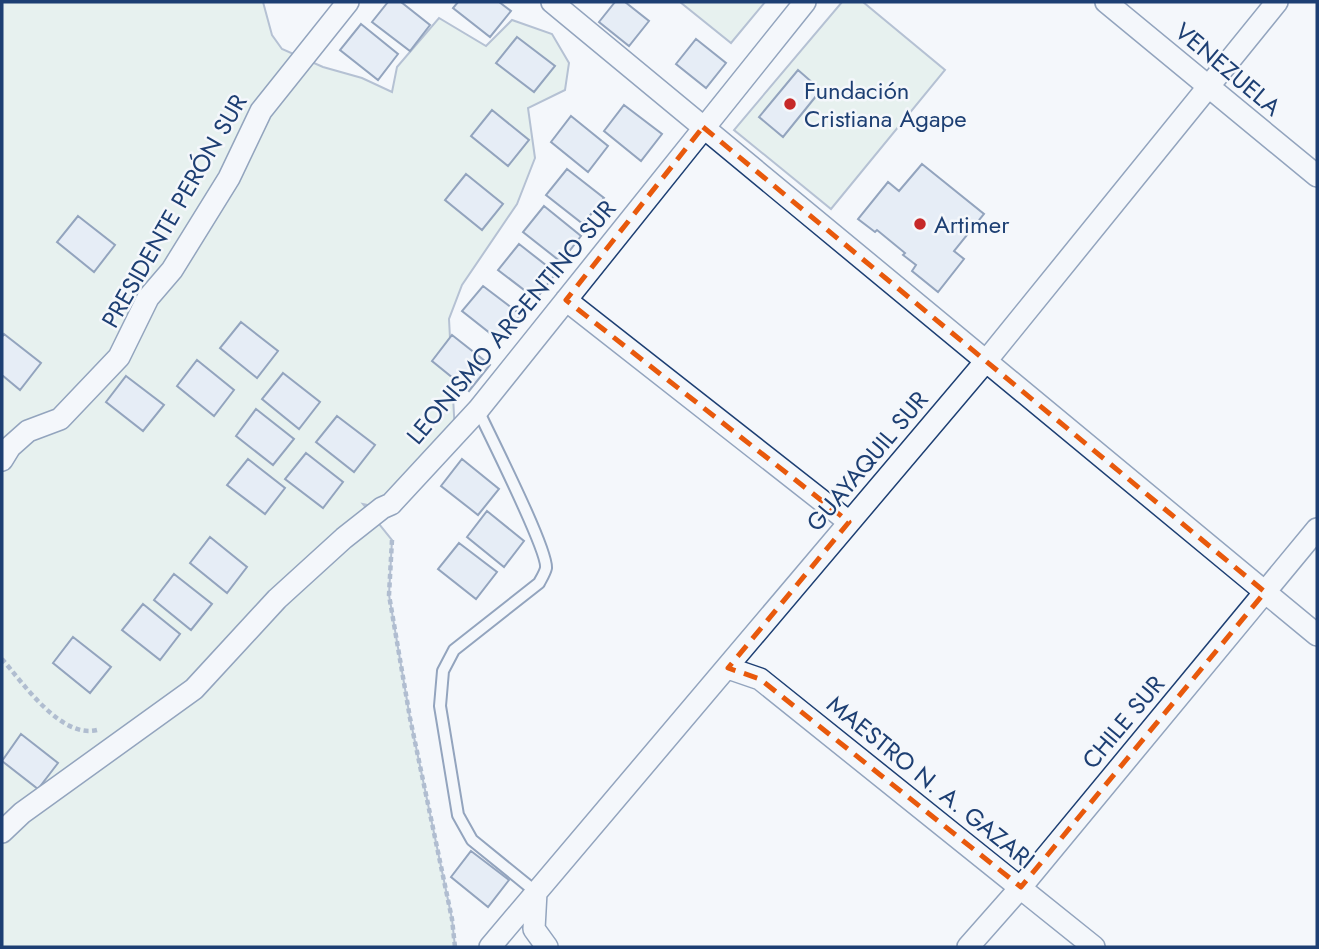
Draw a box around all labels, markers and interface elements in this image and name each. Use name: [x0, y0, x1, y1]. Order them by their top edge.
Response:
street label: VENEZUELA: [1167, 14, 1289, 124]
place label: Fundación Cristiana Agape: [804, 73, 967, 136]
street label: PRESIDENTE PERÓN SUR: [93, 87, 256, 334]
marker: Fundación Cristiana Agape: [782, 96, 798, 112]
street label: LEONISMO ARGENTINO SUR: [398, 192, 624, 452]
place label: Artimer: [934, 207, 1010, 242]
marker: Artimer: [912, 216, 928, 232]
street label: GUAYAQUIL SUR: [798, 383, 937, 539]
street label: CHILE SUR: [1074, 667, 1173, 776]
street label: MAESTRO N. A. GAZARI: [820, 687, 1042, 877]

